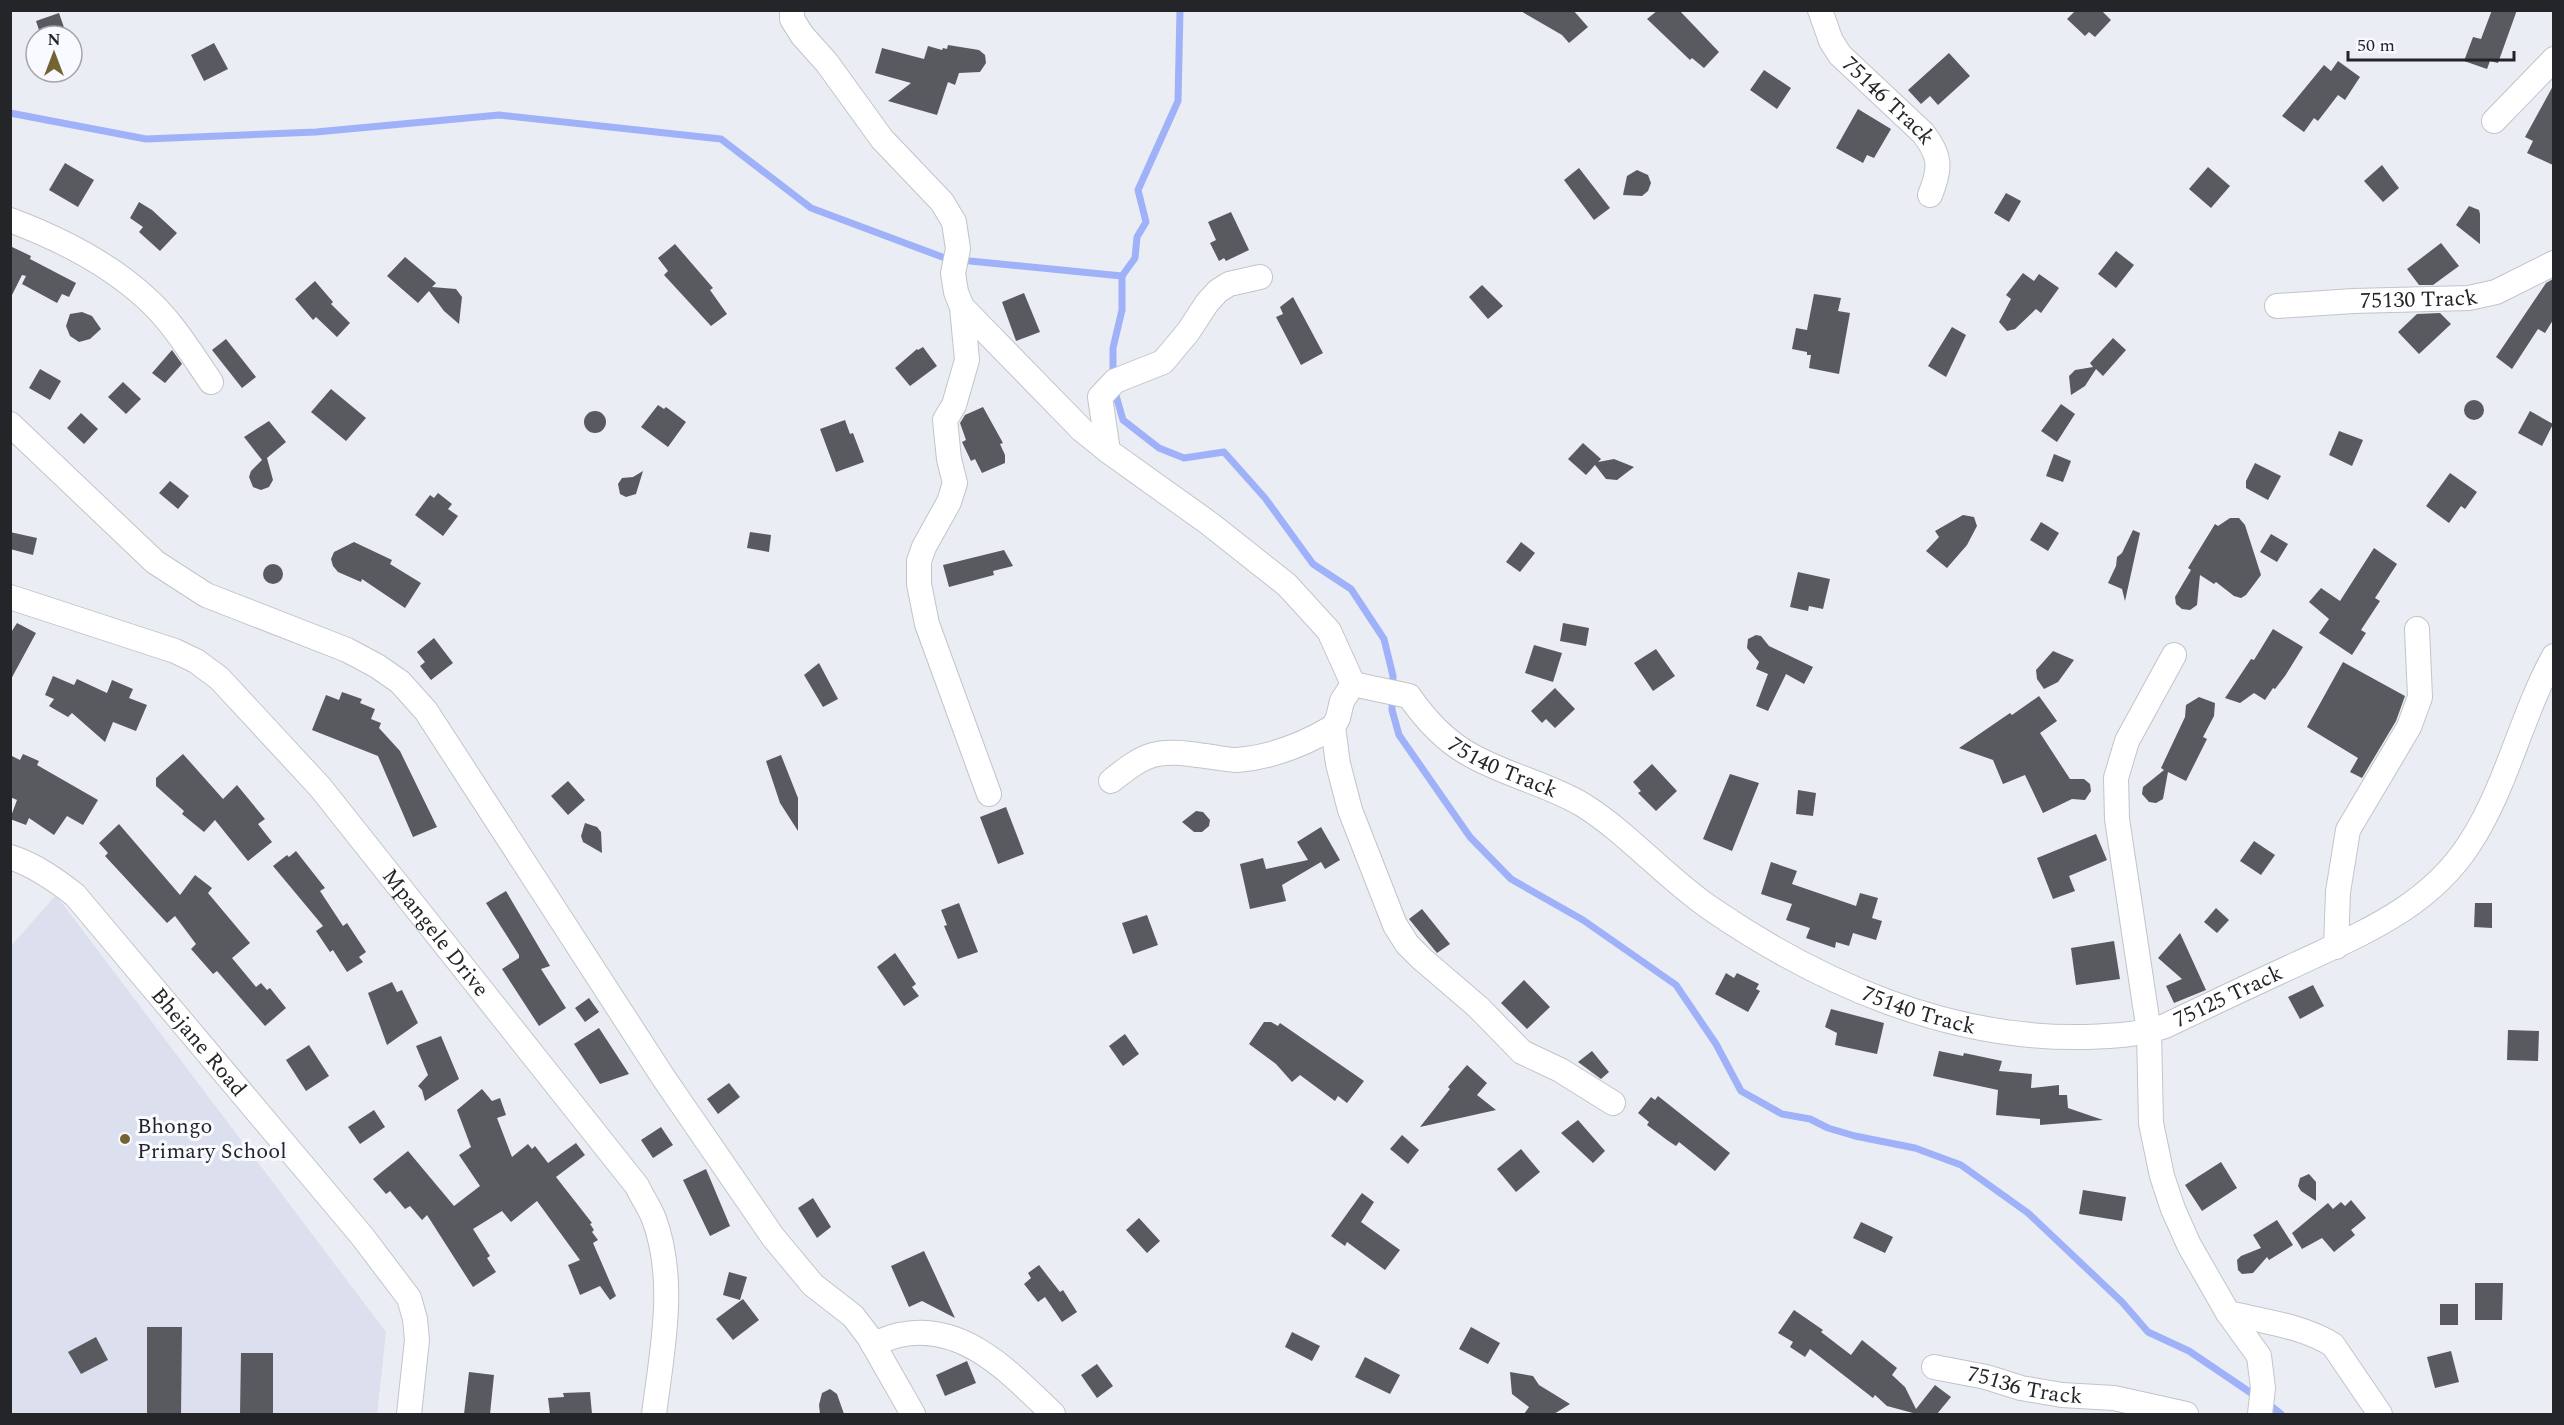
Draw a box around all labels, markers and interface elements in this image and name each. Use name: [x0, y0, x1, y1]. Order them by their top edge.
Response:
north arrow: [24, 24, 84, 84]
scale bar: [2348, 24, 2514, 62]
text: N: [47, 28, 61, 52]
text: 50 m: [2357, 32, 2395, 59]
street label: 75146 Track: [1834, 48, 1943, 152]
street label: 75130 Track: [2360, 280, 2481, 317]
street label: 75140 Track: [1441, 729, 1563, 807]
street label: Mpangele Drive: [374, 861, 497, 1004]
street label: 75125 Track: [2168, 956, 2288, 1036]
street label: 75140 Track: [1857, 977, 1979, 1043]
street label: Bhejane Road: [143, 980, 255, 1104]
place label: Bhongo Primary School: [137, 1110, 287, 1168]
marker: Bhongo Primary School: [118, 1132, 132, 1146]
street label: 75136 Track: [1965, 1357, 2083, 1413]

